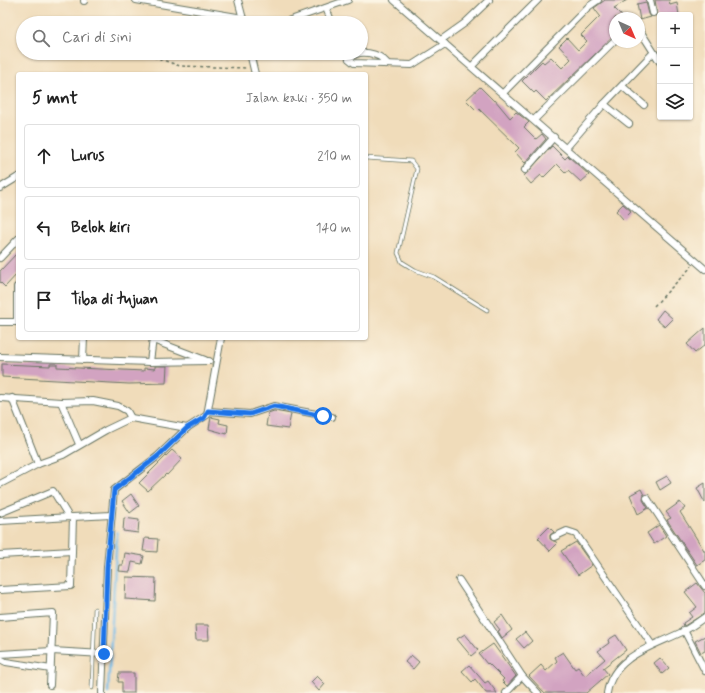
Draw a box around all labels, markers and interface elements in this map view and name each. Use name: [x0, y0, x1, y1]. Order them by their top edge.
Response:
north arrow: [609, 12, 645, 48]
map controls: [657, 12, 693, 120]
button: +: [657, 12, 693, 48]
search box: [16, 16, 368, 60]
icon: search: [30, 27, 52, 49]
text: Cari di sini: [62, 28, 132, 48]
button: −: [657, 48, 693, 84]
button: layers: [657, 84, 693, 120]
text: 5 mnt: [32, 87, 78, 109]
text: Jalan kaki · 350 m: [246, 90, 352, 107]
icon: ahead: [33, 145, 55, 167]
text: Lurus: [71, 146, 104, 166]
text: 210 m: [317, 148, 351, 165]
icon: left: [33, 217, 55, 239]
text: Belok kiri: [71, 218, 130, 238]
text: 140 m: [316, 220, 351, 237]
icon: arrive: [33, 289, 55, 311]
text: Tiba di tujuan: [71, 290, 158, 310]
route start: [314, 407, 332, 425]
route end: [95, 645, 113, 663]

